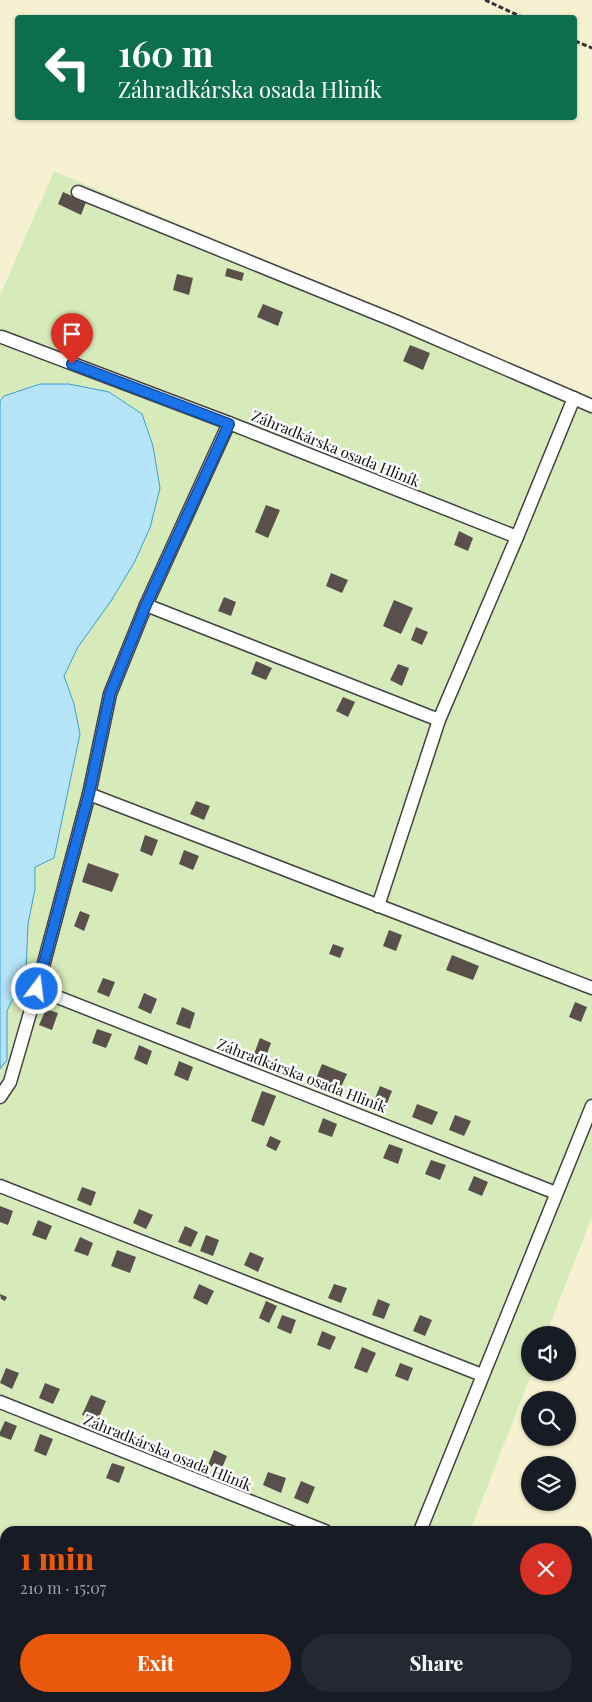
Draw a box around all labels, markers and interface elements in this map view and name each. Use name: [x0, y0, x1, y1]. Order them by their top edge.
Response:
text: 160 m: [118, 29, 213, 76]
icon: left: [35, 35, 100, 100]
text: Záhradkárska osada Hliník: [118, 74, 382, 104]
pin: [51, 313, 93, 364]
icon: arrive: [58, 320, 86, 348]
street label: Záhradkárska osada Hliník: [249, 405, 424, 491]
position arrow: [10, 962, 62, 1014]
street label: Záhradkárska osada Hliník: [214, 1033, 390, 1117]
map controls: [521, 1326, 576, 1511]
button: sound: [521, 1326, 576, 1381]
button: search: [521, 1391, 576, 1446]
street label: Záhradkárska osada Hliník: [81, 1409, 256, 1495]
button: layers: [521, 1456, 576, 1511]
text: 1 min: [20, 1538, 94, 1578]
button: close: [520, 1543, 572, 1595]
text: 210 m · 15:07: [20, 1577, 106, 1598]
button: Exit: [20, 1634, 291, 1692]
button: Share: [301, 1634, 572, 1692]

